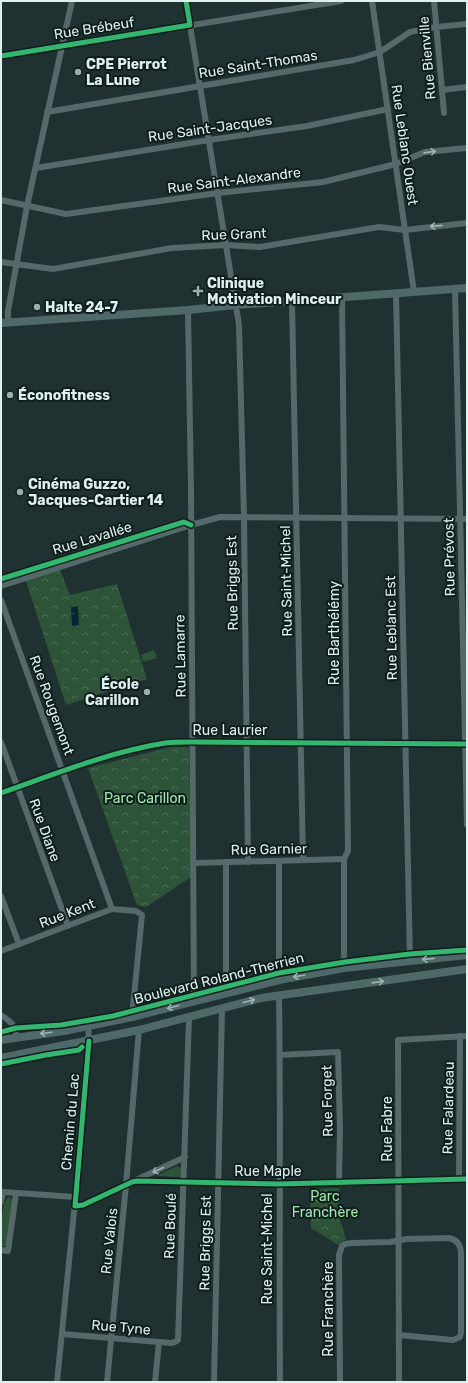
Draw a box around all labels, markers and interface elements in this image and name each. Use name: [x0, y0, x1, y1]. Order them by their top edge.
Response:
street label: Rue Brébeuf: [53, 14, 136, 43]
street label: Rue Bienville: [415, 15, 440, 100]
street label: Rue Saint-Thomas: [197, 47, 319, 82]
place label: CPE Pierrot La Lune: [86, 56, 167, 89]
marker: CPE Pierrot La Lune: [73, 67, 83, 77]
street label: Rue Leblanc Ouest: [388, 84, 421, 207]
street label: Rue Saint-Jacques: [147, 111, 273, 146]
one-way arrow: [423, 148, 436, 156]
street label: Rue Saint-Alexandre: [166, 164, 302, 197]
one-way arrow: [430, 223, 443, 230]
street label: Rue Grant: [201, 225, 267, 244]
place label: Clinique Motivation Minceur: [207, 275, 342, 308]
marker: Clinique Motivation Minceur: [192, 285, 204, 297]
place label: Halte 24-7: [45, 299, 118, 316]
marker: Halte 24-7: [32, 302, 42, 312]
place label: Éconofitness: [18, 386, 110, 404]
marker: Éconofitness: [5, 390, 15, 400]
place label: Cinéma Guzzo, Jacques-Cartier 14: [28, 476, 164, 509]
marker: Cinéma Guzzo, Jacques-Cartier 14: [15, 487, 25, 497]
street label: Rue Prévost: [440, 517, 459, 597]
street label: Rue Lavallée: [50, 518, 134, 559]
street label: Rue Saint-Michel: [277, 525, 296, 637]
street label: Rue Briggs Est: [223, 535, 242, 631]
street label: Rue Leblanc Est: [382, 575, 401, 680]
street label: Rue Barthélémy: [326, 581, 343, 685]
street label: Rue Lamarre: [171, 614, 190, 698]
street label: Rue Rougemont: [26, 653, 78, 758]
place label: École Carillon: [85, 675, 139, 709]
marker: École Carillon: [142, 687, 152, 697]
street label: Rue Laurier: [193, 722, 268, 739]
park label: Parc Carillon: [104, 790, 186, 807]
street label: Rue Diane: [25, 796, 64, 864]
street label: Rue Garnier: [231, 840, 308, 859]
street label: Rue Kent: [37, 895, 98, 932]
street label: Boulevard Roland-Therrien: [132, 949, 306, 1008]
one-way arrow: [422, 955, 435, 963]
one-way arrow: [293, 972, 306, 980]
one-way arrow: [371, 978, 384, 986]
one-way arrow: [242, 997, 255, 1005]
one-way arrow: [167, 1004, 180, 1011]
one-way arrow: [40, 1029, 53, 1037]
street label: Rue Falardeau: [439, 1061, 458, 1155]
street label: Rue Forget: [318, 1064, 337, 1137]
street label: Chemin du Lac: [58, 1073, 83, 1171]
street label: Rue Fabre: [379, 1096, 396, 1162]
street label: Rue Maple: [234, 1163, 302, 1180]
one-way arrow: [153, 1167, 165, 1174]
park label: Parc Franchère: [292, 1188, 358, 1221]
street label: Rue Boulé: [161, 1193, 180, 1259]
street label: Rue Saint-Michel: [259, 1193, 276, 1305]
street label: Rue Briggs Est: [196, 1195, 215, 1291]
street label: Rue Valois: [98, 1207, 121, 1275]
street label: Rue Franchère: [320, 1261, 337, 1357]
street label: Rue Tyne: [91, 1316, 152, 1339]

